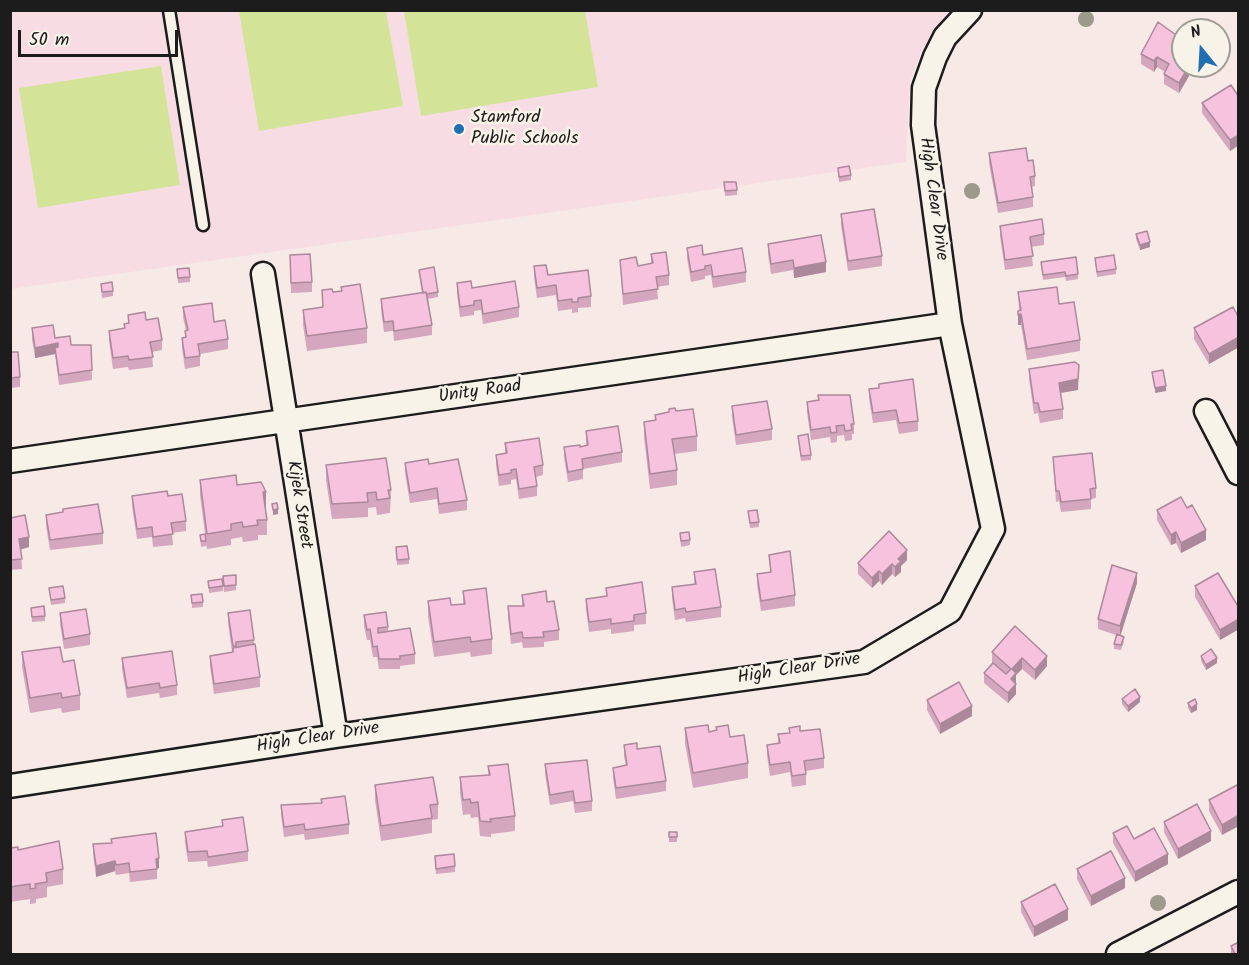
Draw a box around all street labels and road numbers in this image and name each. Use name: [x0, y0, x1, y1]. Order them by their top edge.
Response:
street label: High Clear Drive: [913, 136, 951, 262]
street label: Unity Road: [437, 377, 523, 409]
street label: Kijek Street: [280, 459, 316, 551]
street label: High Clear Drive: [736, 650, 862, 690]
street label: High Clear Drive: [255, 719, 381, 759]

